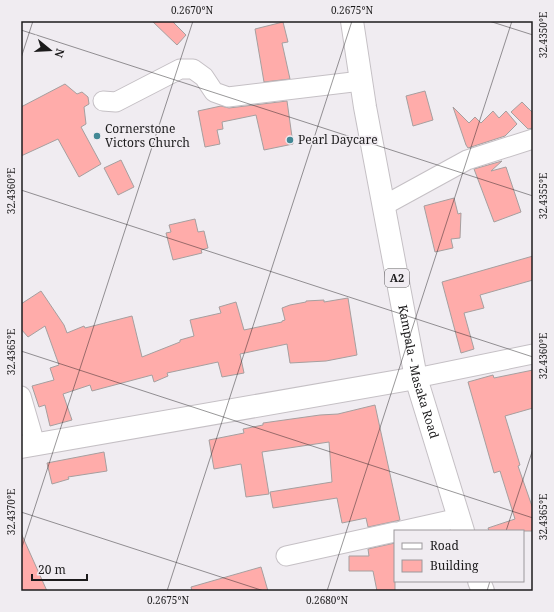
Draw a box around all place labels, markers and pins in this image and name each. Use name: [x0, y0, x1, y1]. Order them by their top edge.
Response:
place label: Cornerstone Victors Church: [105, 120, 190, 151]
marker: Cornerstone Victors Church: [92, 131, 102, 141]
place label: Pearl Daycare: [298, 131, 378, 148]
marker: Pearl Daycare: [285, 135, 295, 145]

